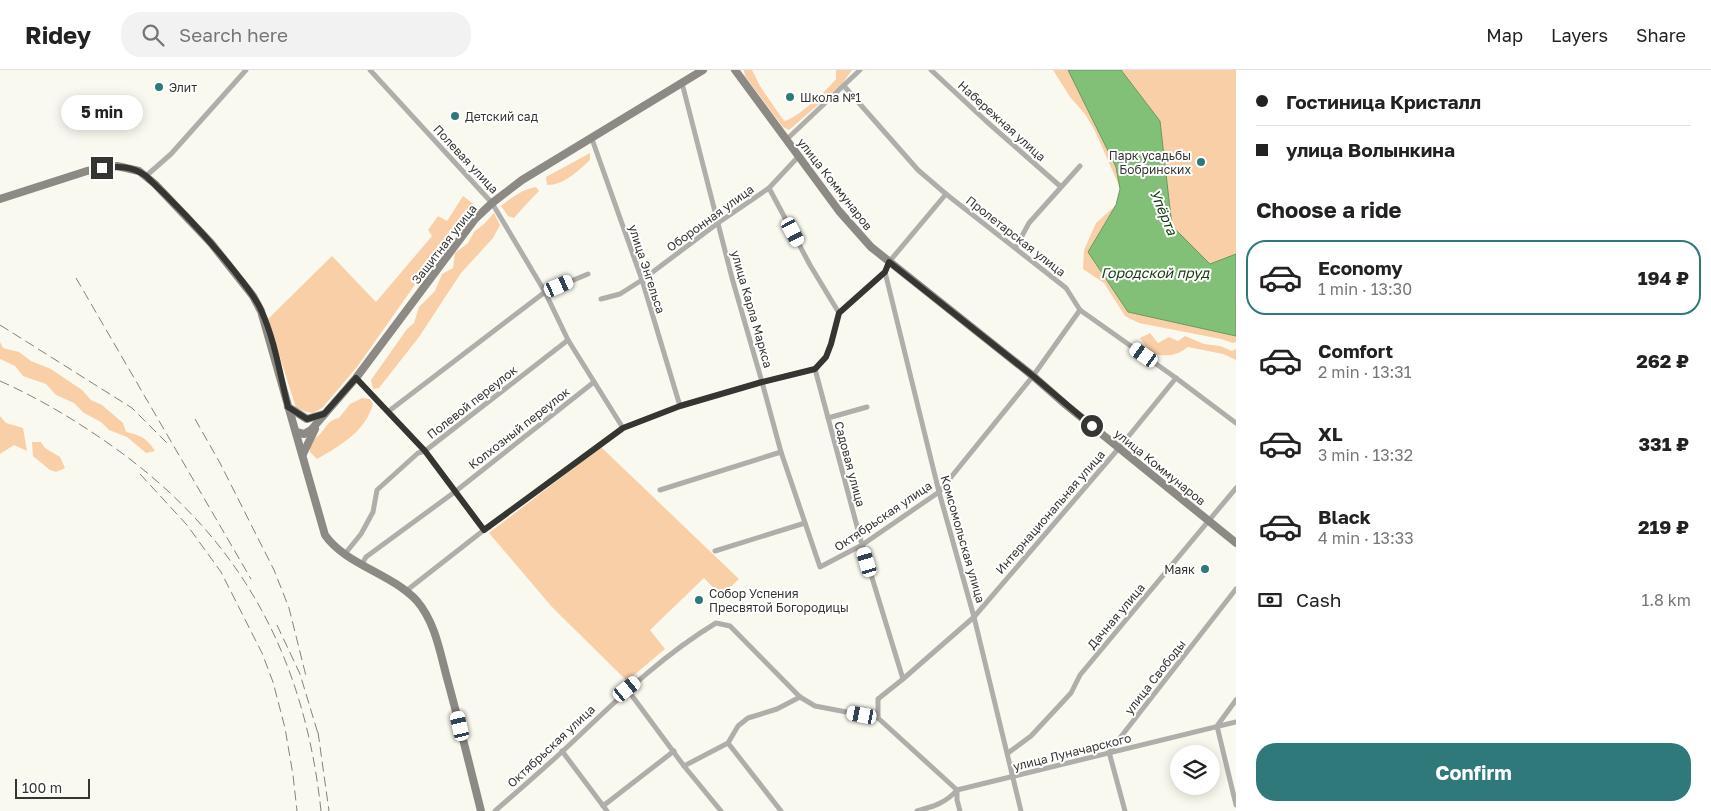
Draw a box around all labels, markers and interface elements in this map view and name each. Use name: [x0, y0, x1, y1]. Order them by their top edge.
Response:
search box: [121, 12, 471, 57]
text: Ridey: [25, 20, 91, 49]
icon: search: [139, 21, 167, 49]
text: Search here: [179, 23, 288, 46]
text: Map: [1486, 24, 1523, 46]
text: Layers: [1551, 24, 1608, 46]
text: Share: [1636, 24, 1686, 46]
street label: Набережная улица: [955, 78, 1049, 164]
place label: Элит: [169, 80, 197, 95]
marker: Элит: [153, 81, 165, 93]
place label: Школа №1: [800, 90, 861, 105]
text: Гостиница Кристалл: [1286, 90, 1481, 113]
marker: Школа №1: [784, 91, 796, 103]
callout: 5 min: [61, 96, 143, 131]
text: 5 min: [81, 102, 123, 122]
place label: Детский сад: [465, 109, 538, 124]
marker: Детский сад: [449, 110, 461, 122]
street label: Полевая улица: [430, 121, 502, 197]
street label: улица Коммунаров: [794, 135, 876, 233]
text: улица Волынкина: [1286, 138, 1455, 161]
place label: Парк усадьбы Бобринских: [1109, 148, 1191, 177]
marker: Парк усадьбы Бобринских: [1195, 156, 1207, 168]
route end: [91, 157, 113, 179]
street label: Оборонная улица: [663, 181, 757, 255]
water label: Упёрта: [1147, 186, 1182, 239]
street label: Пролетарская улица: [963, 192, 1069, 280]
text: Choose a ride: [1256, 196, 1402, 223]
street label: Защитная улица: [408, 201, 480, 287]
car: [779, 215, 806, 249]
street label: улица Энгельса: [626, 223, 668, 315]
street label: улица Карла Маркса: [728, 248, 776, 370]
icon: car: [1258, 255, 1303, 300]
text: Economy: [1318, 256, 1403, 279]
water label: Городской пруд: [1101, 264, 1210, 281]
text: 194 ₽: [1638, 266, 1689, 289]
car: [542, 273, 575, 299]
text: 1 min · 13:30: [1318, 279, 1412, 299]
icon: car: [1258, 338, 1303, 383]
text: Comfort: [1318, 339, 1393, 362]
car: [1127, 340, 1160, 370]
text: 262 ₽: [1636, 349, 1689, 372]
street label: Полевой переулок: [424, 362, 520, 442]
text: 2 min · 13:31: [1318, 362, 1411, 382]
street label: Колхозный переулок: [465, 384, 573, 472]
route start: [1081, 415, 1103, 437]
street label: Садовая улица: [831, 420, 869, 508]
icon: car: [1258, 421, 1303, 466]
text: XL: [1318, 422, 1343, 445]
street label: улица Коммунаров: [1111, 426, 1209, 509]
text: 331 ₽: [1638, 432, 1689, 455]
text: 3 min · 13:32: [1318, 445, 1413, 465]
street label: Интернациональная улица: [992, 447, 1108, 577]
street label: Комсомольская улица: [938, 473, 988, 605]
street label: Октябрьская улица: [831, 478, 935, 554]
icon: car: [1258, 504, 1303, 549]
text: Black: [1318, 505, 1371, 528]
text: 219 ₽: [1638, 515, 1689, 538]
text: 4 min · 13:33: [1318, 528, 1414, 548]
car: [855, 545, 878, 579]
place label: Маяк: [1164, 562, 1195, 577]
marker: Маяк: [1199, 563, 1211, 575]
street label: Дачная улица: [1084, 580, 1148, 652]
place label: Собор Успения Пресвятой Богородицы: [709, 586, 849, 615]
icon: cash: [1256, 586, 1284, 614]
text: Cash: [1296, 588, 1341, 611]
text: 1.8 km: [1641, 590, 1691, 610]
marker: Собор Успения Пресвятой Богородицы: [693, 594, 705, 606]
street label: улица Свободы: [1121, 637, 1189, 717]
car: [610, 674, 643, 704]
street label: Октябрьская улица: [504, 701, 598, 791]
car: [845, 705, 878, 725]
car: [449, 710, 470, 742]
street label: улица Луначарского: [1011, 730, 1133, 774]
button: Confirm: [1256, 743, 1691, 801]
map controls: [1170, 745, 1220, 795]
button: layers: [1170, 745, 1220, 795]
scale bar: [15, 776, 90, 799]
text: 100 m: [22, 779, 62, 796]

